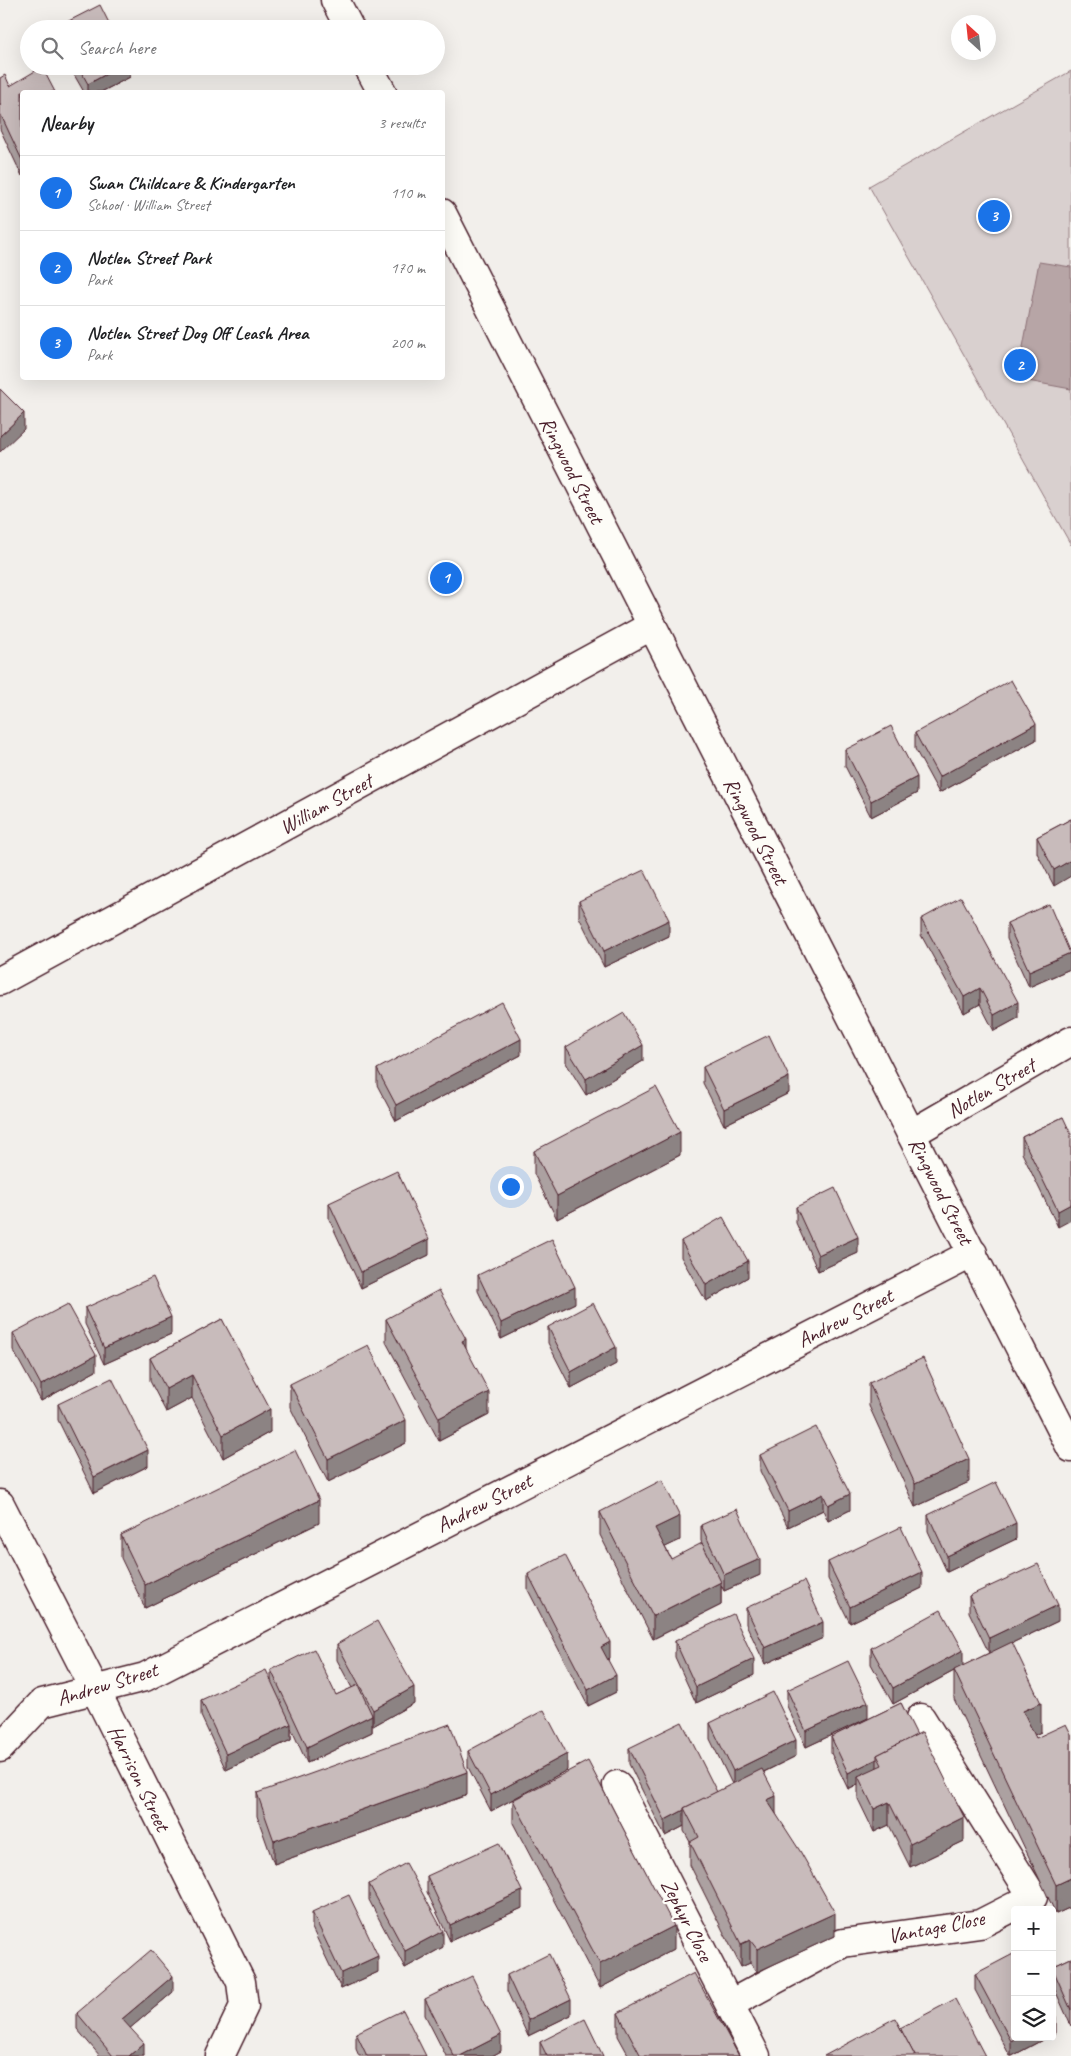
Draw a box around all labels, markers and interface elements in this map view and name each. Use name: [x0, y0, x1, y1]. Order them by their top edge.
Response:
north arrow: [951, 15, 996, 60]
search box: [20, 20, 445, 75]
icon: search: [38, 34, 66, 62]
text: Search here: [78, 36, 155, 60]
text: Nearby: [40, 110, 93, 136]
text: 3 results: [378, 113, 425, 133]
text: Swan Childcare & Kindergarten: [87, 171, 295, 195]
text: 1: [52, 183, 60, 203]
text: 110 m: [391, 183, 425, 203]
text: School · William Street: [87, 195, 210, 215]
pin: 3: [978, 197, 1010, 235]
text: Notlen Street Park: [87, 246, 211, 270]
text: 2: [52, 258, 60, 278]
text: 170 m: [391, 258, 425, 278]
text: Park: [87, 270, 112, 290]
text: Notlen Street Dog Off Leash Area: [87, 321, 308, 345]
text: 3: [52, 333, 60, 353]
text: 200 m: [391, 333, 425, 353]
text: Park: [87, 345, 112, 365]
pin: 2: [1004, 346, 1036, 384]
street label: Ringwood Street: [534, 412, 611, 530]
pin: 1: [430, 559, 462, 597]
street label: William Street: [275, 766, 380, 840]
street label: Ringwood Street: [718, 773, 795, 891]
street label: Notlen Street: [942, 1051, 1042, 1124]
street label: Ringwood Street: [903, 1133, 980, 1251]
your location: [498, 1174, 524, 1200]
street label: Andrew Street: [793, 1282, 899, 1353]
street label: Andrew Street: [432, 1467, 538, 1538]
street label: Andrew Street: [54, 1656, 162, 1712]
street label: Harrison Street: [102, 1721, 177, 1837]
street label: Zephyr Close: [655, 1874, 719, 1967]
street label: Vantage Close: [886, 1905, 988, 1949]
map controls: [1011, 1906, 1056, 2041]
button: +: [1011, 1906, 1056, 1951]
button: −: [1011, 1951, 1056, 1996]
button: layers: [1011, 1996, 1056, 2041]

